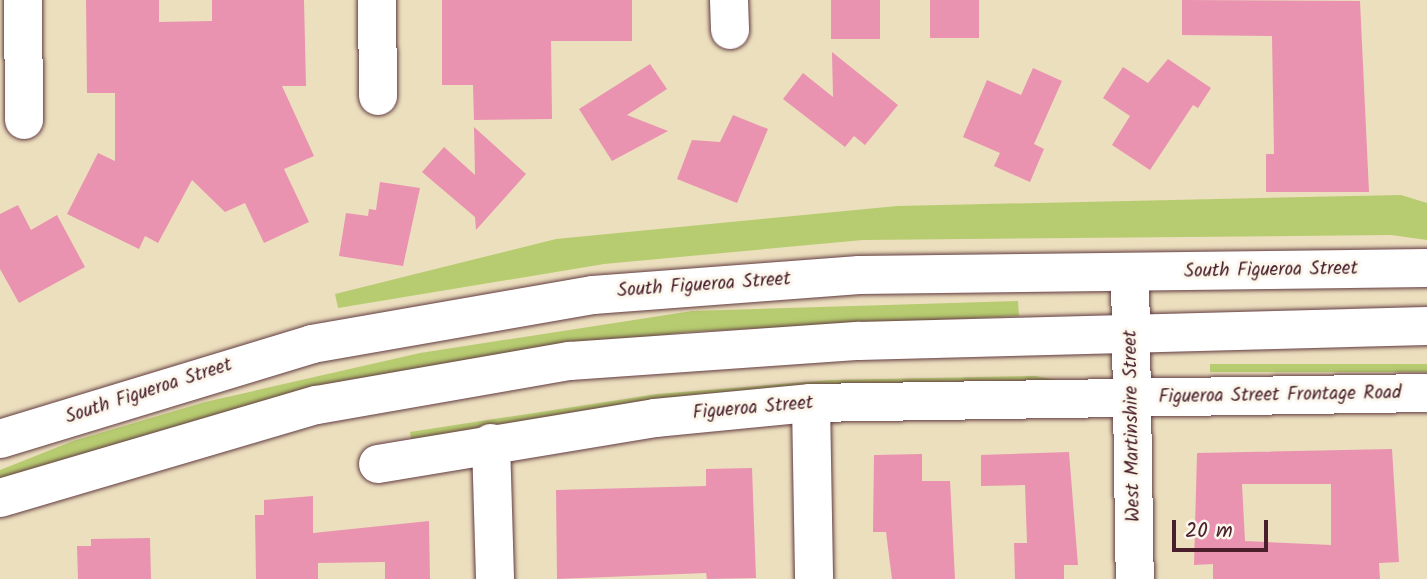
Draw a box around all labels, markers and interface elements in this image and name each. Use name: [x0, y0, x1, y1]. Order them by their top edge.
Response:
street label: South Figueroa Street: [1184, 258, 1358, 284]
street label: South Figueroa Street: [617, 269, 791, 303]
street label: West Martinshire Street: [1120, 330, 1146, 522]
street label: South Figueroa Street: [63, 354, 235, 430]
street label: Figueroa Street Frontage Road: [1158, 382, 1402, 410]
street label: Figueroa Street: [692, 392, 814, 426]
scale bar: [1175, 505, 1271, 550]
text: 20 m: [1185, 515, 1233, 548]

